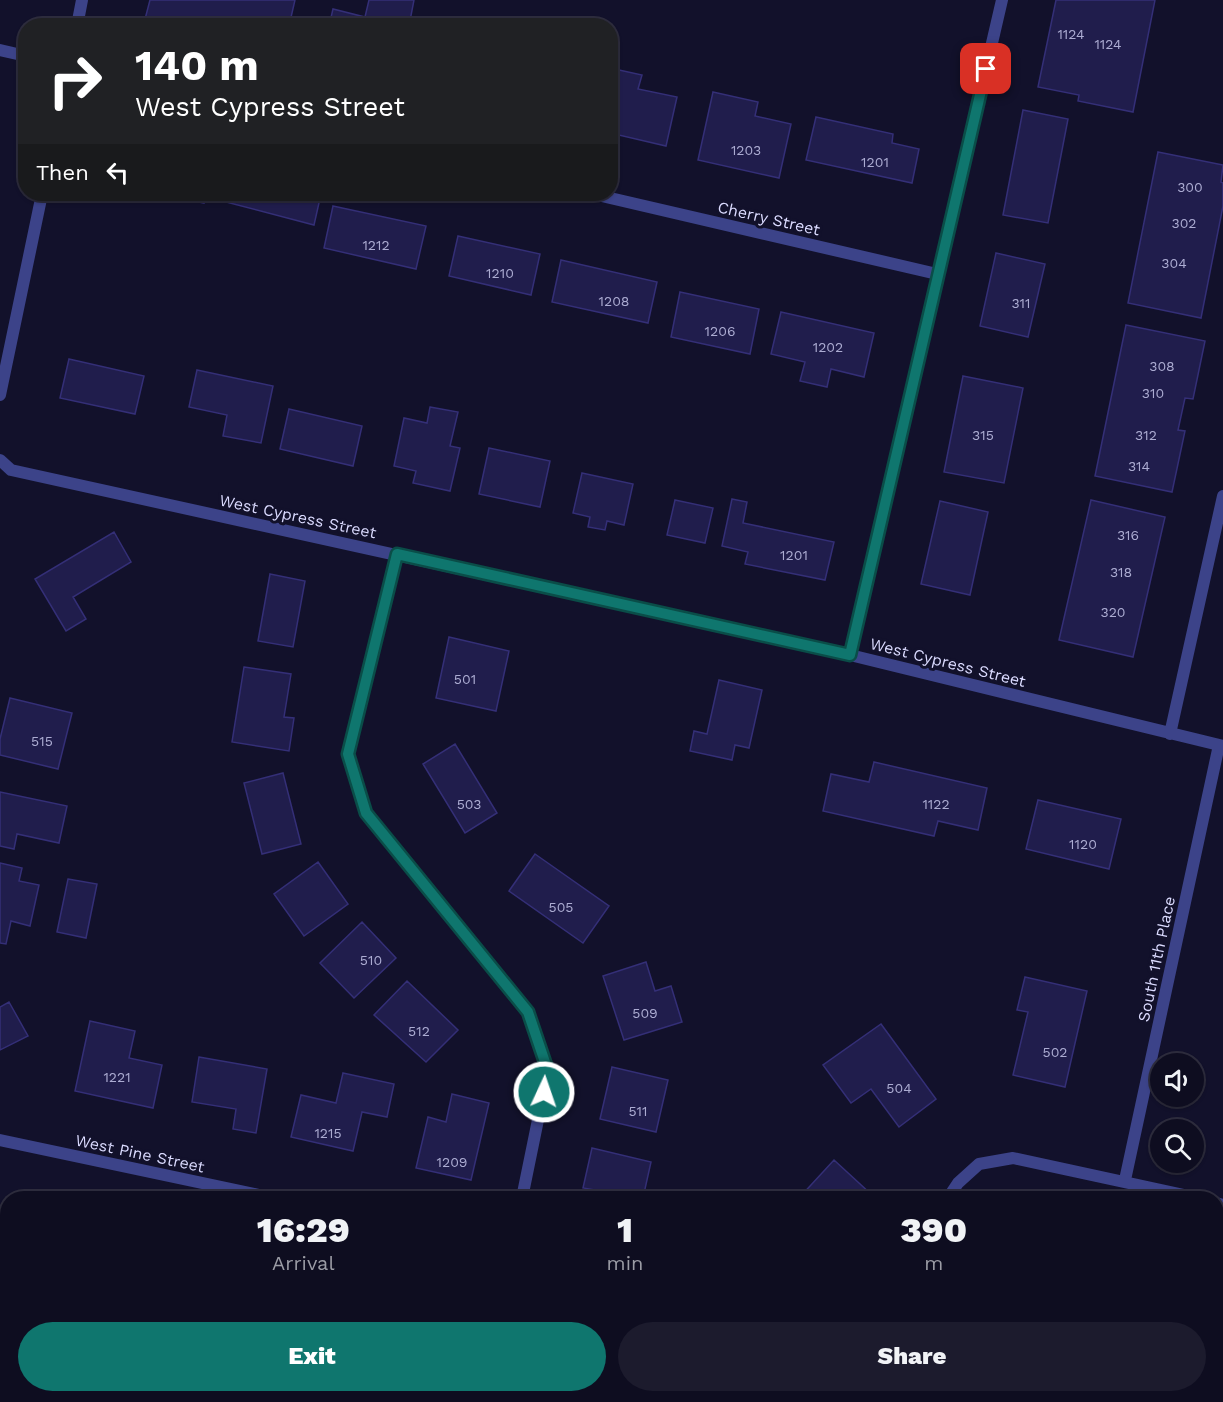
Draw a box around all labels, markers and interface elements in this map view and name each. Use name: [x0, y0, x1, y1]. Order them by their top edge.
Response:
house number: 1124: [1057, 26, 1085, 42]
house number: 1124: [1094, 36, 1122, 52]
text: 140 m: [135, 41, 259, 90]
icon: right: [36, 42, 114, 120]
pin: [960, 43, 1011, 94]
icon: arrive: [969, 52, 1002, 85]
text: West Cypress Street: [135, 91, 405, 123]
house number: 1203: [731, 142, 761, 158]
house number: 1201: [861, 154, 889, 170]
icon: left: [101, 156, 134, 189]
text: Then: [36, 160, 89, 185]
house number: 300: [1177, 179, 1203, 195]
street label: Cherry Street: [716, 197, 822, 240]
house number: 302: [1171, 215, 1197, 231]
house number: 1212: [362, 237, 390, 253]
house number: 304: [1161, 255, 1187, 271]
house number: 1210: [486, 265, 514, 281]
house number: 1208: [599, 293, 629, 309]
house number: 311: [1011, 295, 1031, 311]
house number: 1206: [705, 323, 735, 339]
house number: 1202: [813, 339, 843, 355]
house number: 308: [1149, 358, 1175, 374]
house number: 310: [1142, 385, 1164, 401]
house number: 315: [972, 427, 994, 443]
house number: 312: [1135, 427, 1157, 443]
house number: 314: [1128, 458, 1150, 474]
street label: West Cypress Street: [218, 491, 378, 542]
house number: 316: [1117, 527, 1139, 543]
house number: 1201: [780, 547, 808, 563]
house number: 318: [1110, 564, 1132, 580]
house number: 320: [1100, 604, 1126, 620]
street label: West Cypress Street: [868, 634, 1028, 691]
house number: 501: [454, 671, 476, 687]
house number: 515: [31, 733, 53, 749]
house number: 503: [457, 796, 481, 812]
house number: 1122: [922, 796, 950, 812]
house number: 1120: [1069, 836, 1097, 852]
street label: South 11th Place: [1134, 895, 1179, 1024]
house number: 505: [548, 899, 574, 915]
house number: 510: [360, 952, 382, 968]
house number: 509: [632, 1005, 658, 1021]
house number: 512: [408, 1023, 430, 1039]
house number: 502: [1042, 1044, 1068, 1060]
map controls: [1150, 1053, 1204, 1173]
button: sound: [1150, 1053, 1204, 1107]
position arrow: [512, 1060, 576, 1124]
house number: 1221: [103, 1069, 131, 1085]
house number: 504: [886, 1080, 912, 1096]
house number: 511: [628, 1103, 648, 1119]
button: search: [1150, 1119, 1204, 1173]
house number: 1215: [314, 1125, 342, 1141]
street label: West Pine Street: [74, 1131, 206, 1177]
house number: 1209: [437, 1154, 467, 1170]
text: 16:29: [257, 1209, 350, 1251]
text: 1: [617, 1209, 633, 1251]
text: 390: [900, 1209, 967, 1251]
text: Arrival: [272, 1251, 335, 1275]
text: min: [607, 1251, 643, 1275]
text: m: [924, 1251, 943, 1275]
button: Exit: [18, 1322, 606, 1391]
button: Share: [618, 1322, 1206, 1391]

